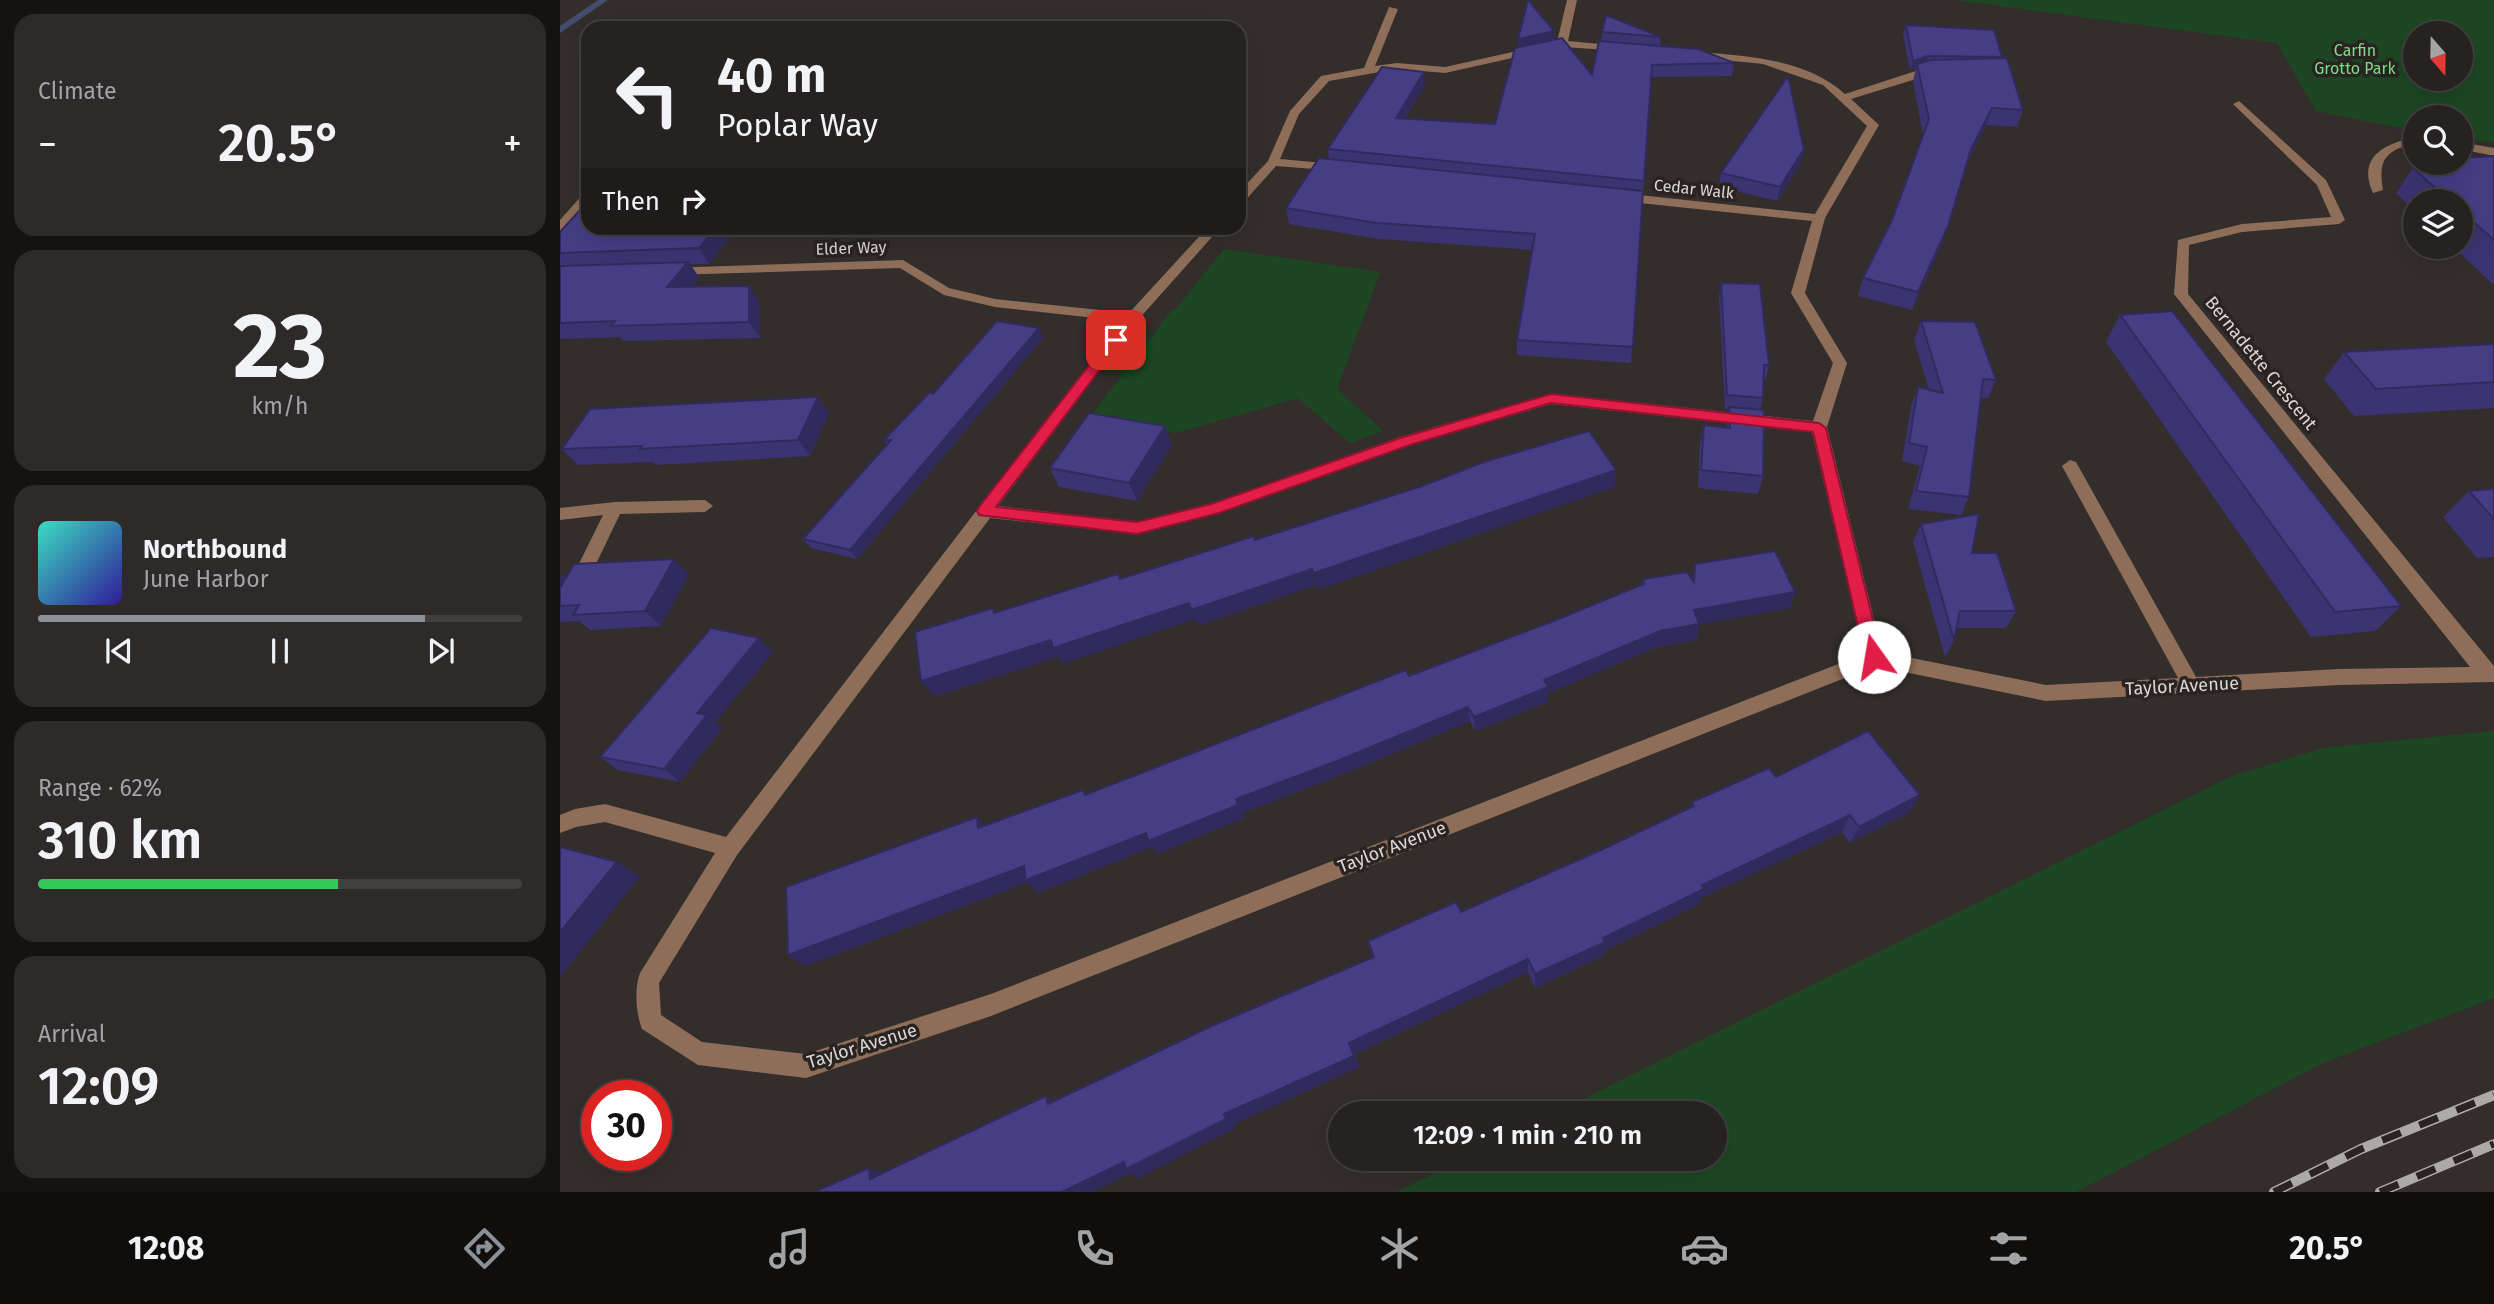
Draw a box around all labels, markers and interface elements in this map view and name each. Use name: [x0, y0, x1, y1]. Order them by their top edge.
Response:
north arrow: [2403, 21, 2473, 91]
map controls: [2403, 21, 2473, 259]
park label: Carfin Grotto Park: [2314, 41, 2397, 78]
text: 40 m: [717, 46, 826, 105]
icon: left: [602, 49, 693, 140]
text: Climate: [38, 77, 117, 105]
button: search: [2403, 105, 2473, 175]
text: Poplar Way: [717, 106, 878, 144]
text: 20.5°: [218, 112, 342, 175]
text: −: [38, 121, 57, 167]
text: +: [503, 121, 522, 167]
street label: Cedar Walk: [1653, 175, 1736, 203]
icon: right: [674, 182, 712, 220]
text: Then: [602, 186, 660, 217]
button: layers: [2403, 189, 2473, 259]
street label: Elder Way: [815, 237, 887, 259]
text: 23: [233, 292, 327, 401]
street label: Bernadette Crescent: [2200, 292, 2322, 435]
pin: [1086, 310, 1146, 370]
icon: arrive: [1097, 321, 1135, 359]
text: km/h: [252, 392, 308, 420]
text: Northbound: [143, 534, 287, 565]
text: June Harbor: [143, 565, 269, 593]
position arrow: [1837, 620, 1911, 694]
icon: previous: [100, 632, 138, 670]
icon: pause: [261, 632, 299, 670]
icon: next: [422, 632, 460, 670]
street label: Taylor Avenue: [2125, 672, 2239, 700]
text: Range · 62%: [38, 774, 162, 802]
text: 310 km: [38, 809, 202, 872]
street label: Taylor Avenue: [1335, 816, 1449, 878]
street label: Taylor Avenue: [804, 1019, 920, 1073]
text: Arrival: [38, 1020, 105, 1048]
text: 12:09: [38, 1055, 159, 1118]
speed limit sign: 30: [581, 1080, 672, 1171]
text: 12:09 · 1 min · 210 m: [1413, 1120, 1642, 1151]
icon: directions: [460, 1224, 509, 1273]
icon: music: [765, 1224, 814, 1273]
icon: phone: [1070, 1224, 1119, 1273]
icon: climate: [1375, 1224, 1424, 1273]
icon: car: [1680, 1224, 1729, 1273]
icon: filters: [1984, 1224, 2033, 1273]
text: 12:08: [128, 1229, 204, 1267]
text: 20.5°: [2289, 1229, 2366, 1267]

